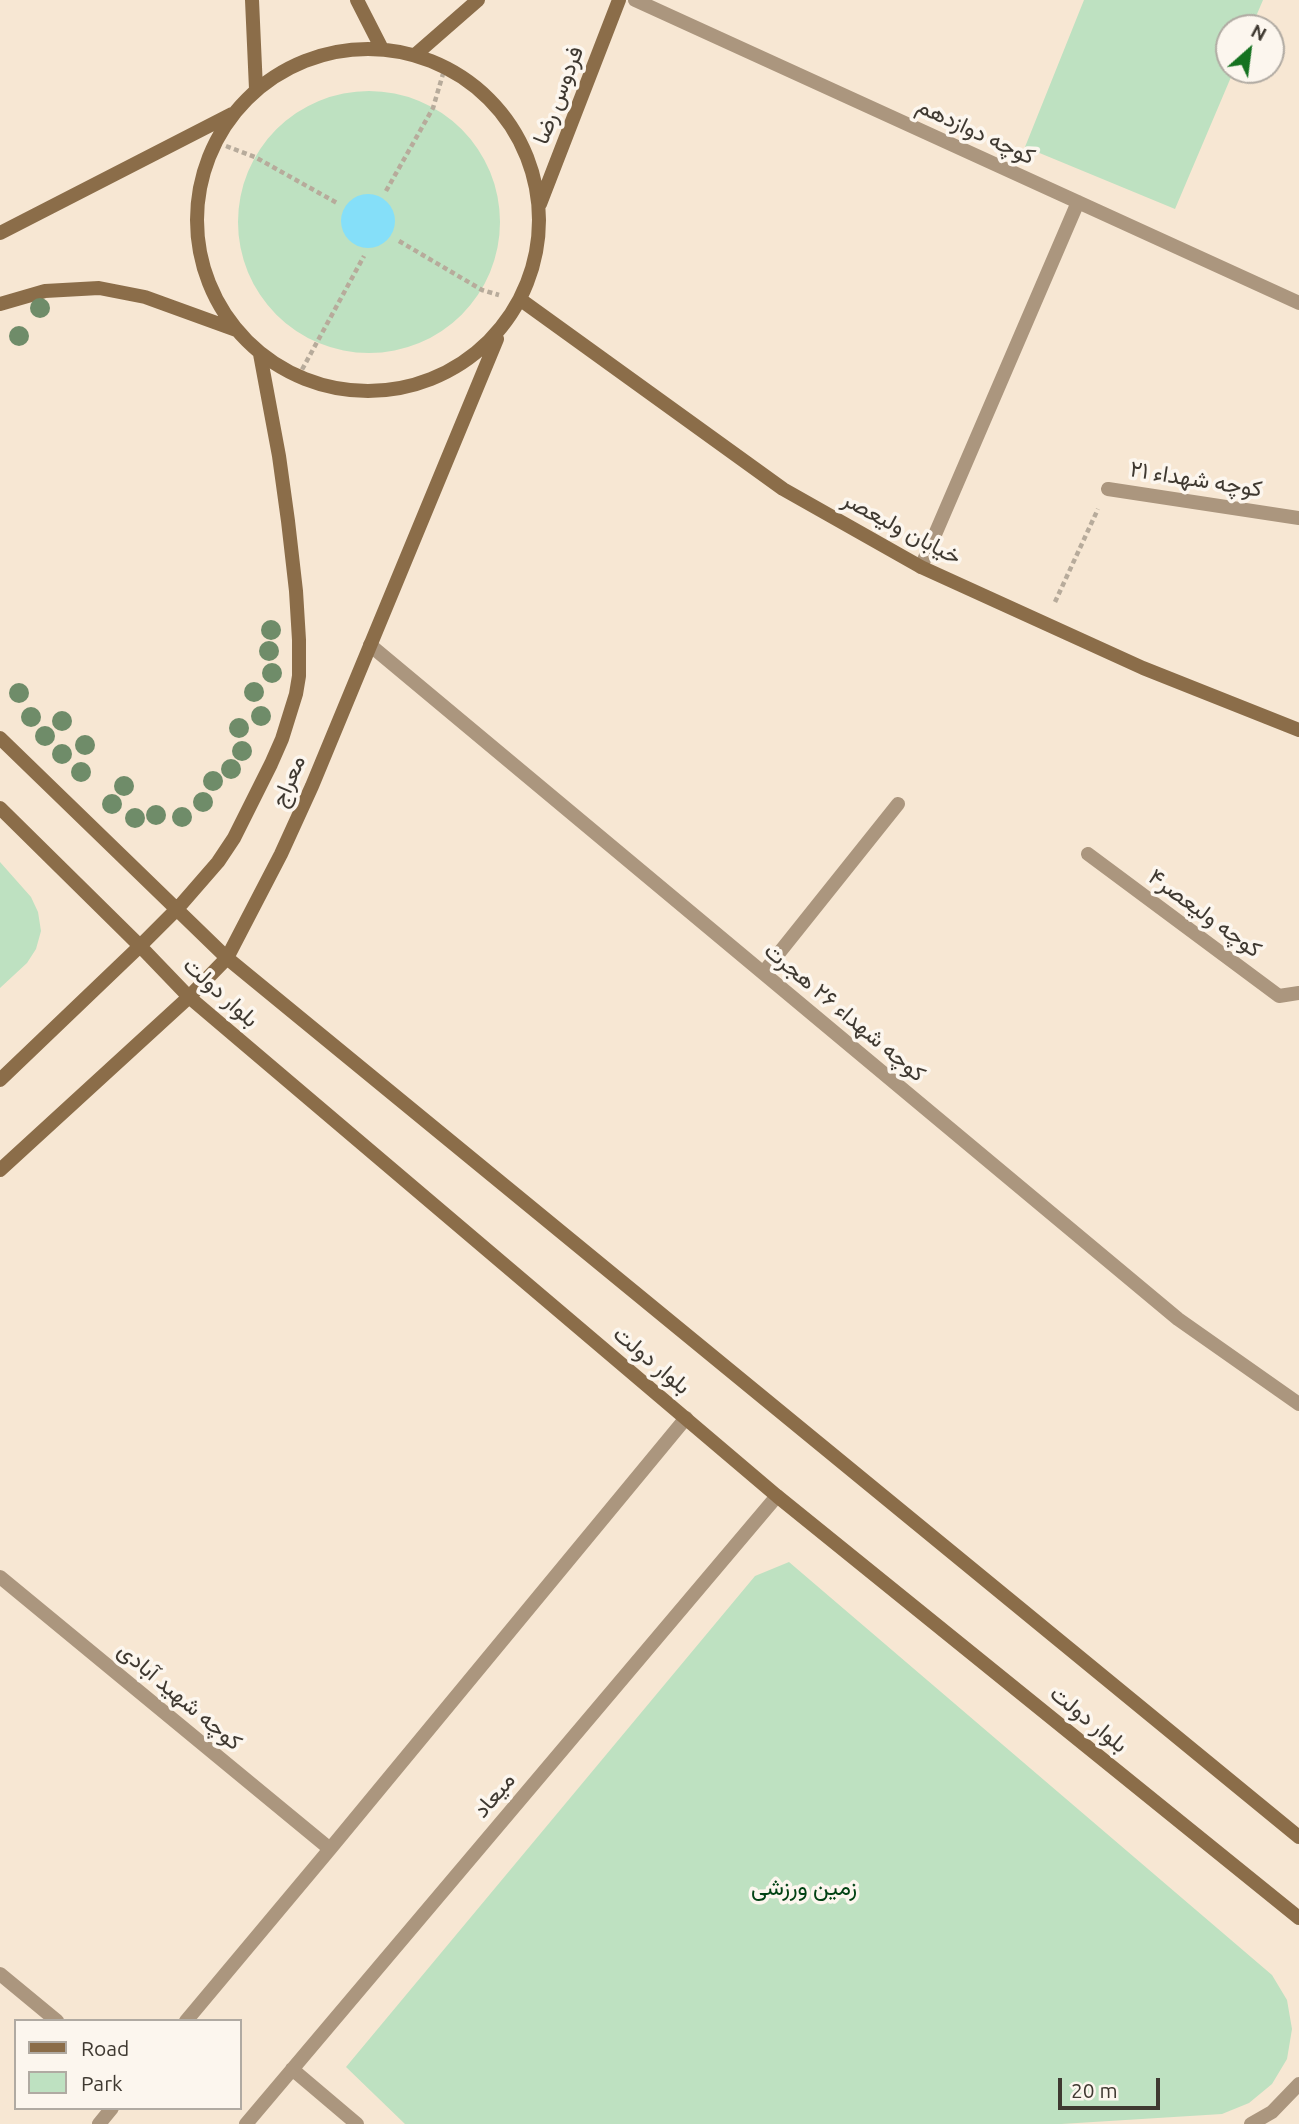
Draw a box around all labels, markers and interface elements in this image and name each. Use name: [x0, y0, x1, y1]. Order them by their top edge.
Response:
north arrow: [1215, 14, 1285, 84]
text: N: [1247, 19, 1270, 45]
street label: فردوس رضا: [527, 42, 589, 148]
street label: کوچه دوازدهم: [913, 92, 1039, 170]
street label: کوچه شهداء ۲۱: [1128, 455, 1264, 503]
street label: خیابان ولیعصر: [838, 485, 966, 571]
street label: معراج: [265, 751, 311, 811]
street label: کوچه ولیعصر۴: [1143, 863, 1267, 963]
street label: کوچه شهداء ۲۶ هجرت: [759, 936, 931, 1088]
street label: بلوار دولت: [178, 951, 264, 1033]
street label: بلوار دولت: [608, 1320, 696, 1400]
street label: کوچه شهید آبادی: [112, 1636, 248, 1756]
street label: بلوار دولت: [1045, 1679, 1133, 1759]
street label: میعاد: [467, 1767, 521, 1823]
park label: زمین ورزشی: [751, 1873, 857, 1901]
legend: [14, 2019, 242, 2110]
text: Road: [81, 2036, 129, 2060]
scale bar: [1061, 2064, 1162, 2108]
text: Park: [81, 2071, 123, 2095]
text: 20 m: [1071, 2078, 1118, 2102]

